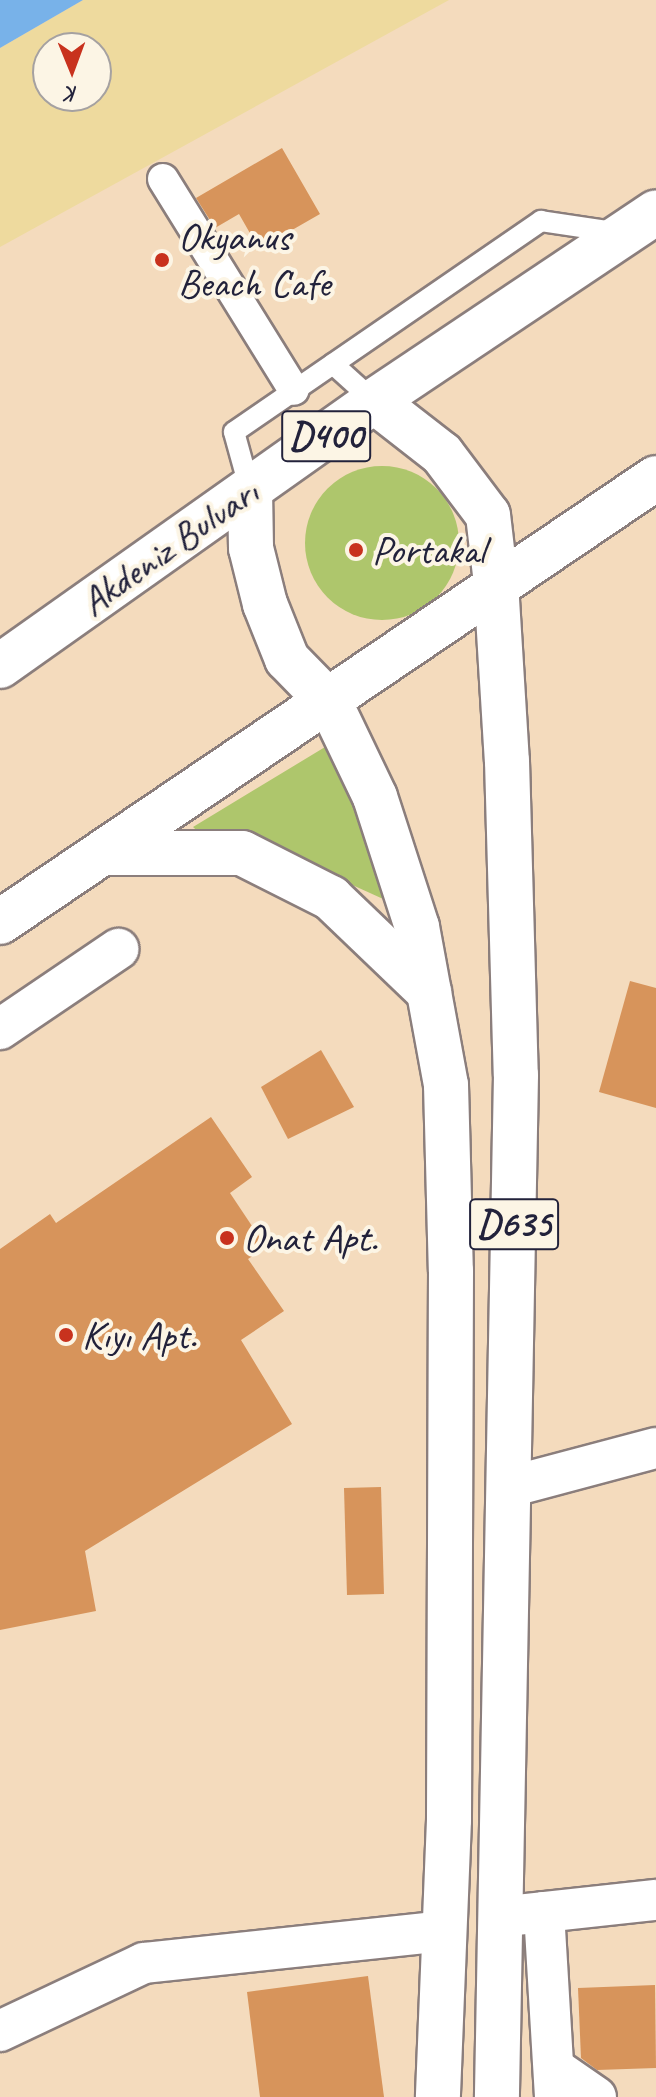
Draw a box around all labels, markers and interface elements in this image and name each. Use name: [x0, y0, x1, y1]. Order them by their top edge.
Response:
north arrow: [32, 32, 112, 112]
text: K: [67, 80, 78, 108]
place label: Okyanus Beach Cafe: [178, 213, 331, 307]
marker: Okyanus Beach Cafe: [153, 251, 171, 269]
road number: D400: [280, 402, 372, 470]
street label: Akdeniz Bulvarı: [71, 469, 267, 625]
place label: Portakal: [372, 526, 485, 574]
marker: Portakal: [347, 541, 365, 559]
road number: D635: [468, 1190, 560, 1258]
place label: Onat Apt.: [243, 1214, 378, 1262]
marker: Onat Apt.: [218, 1229, 236, 1247]
place label: Kıyı Apt.: [82, 1311, 197, 1359]
marker: Kıyı Apt.: [57, 1326, 75, 1344]

